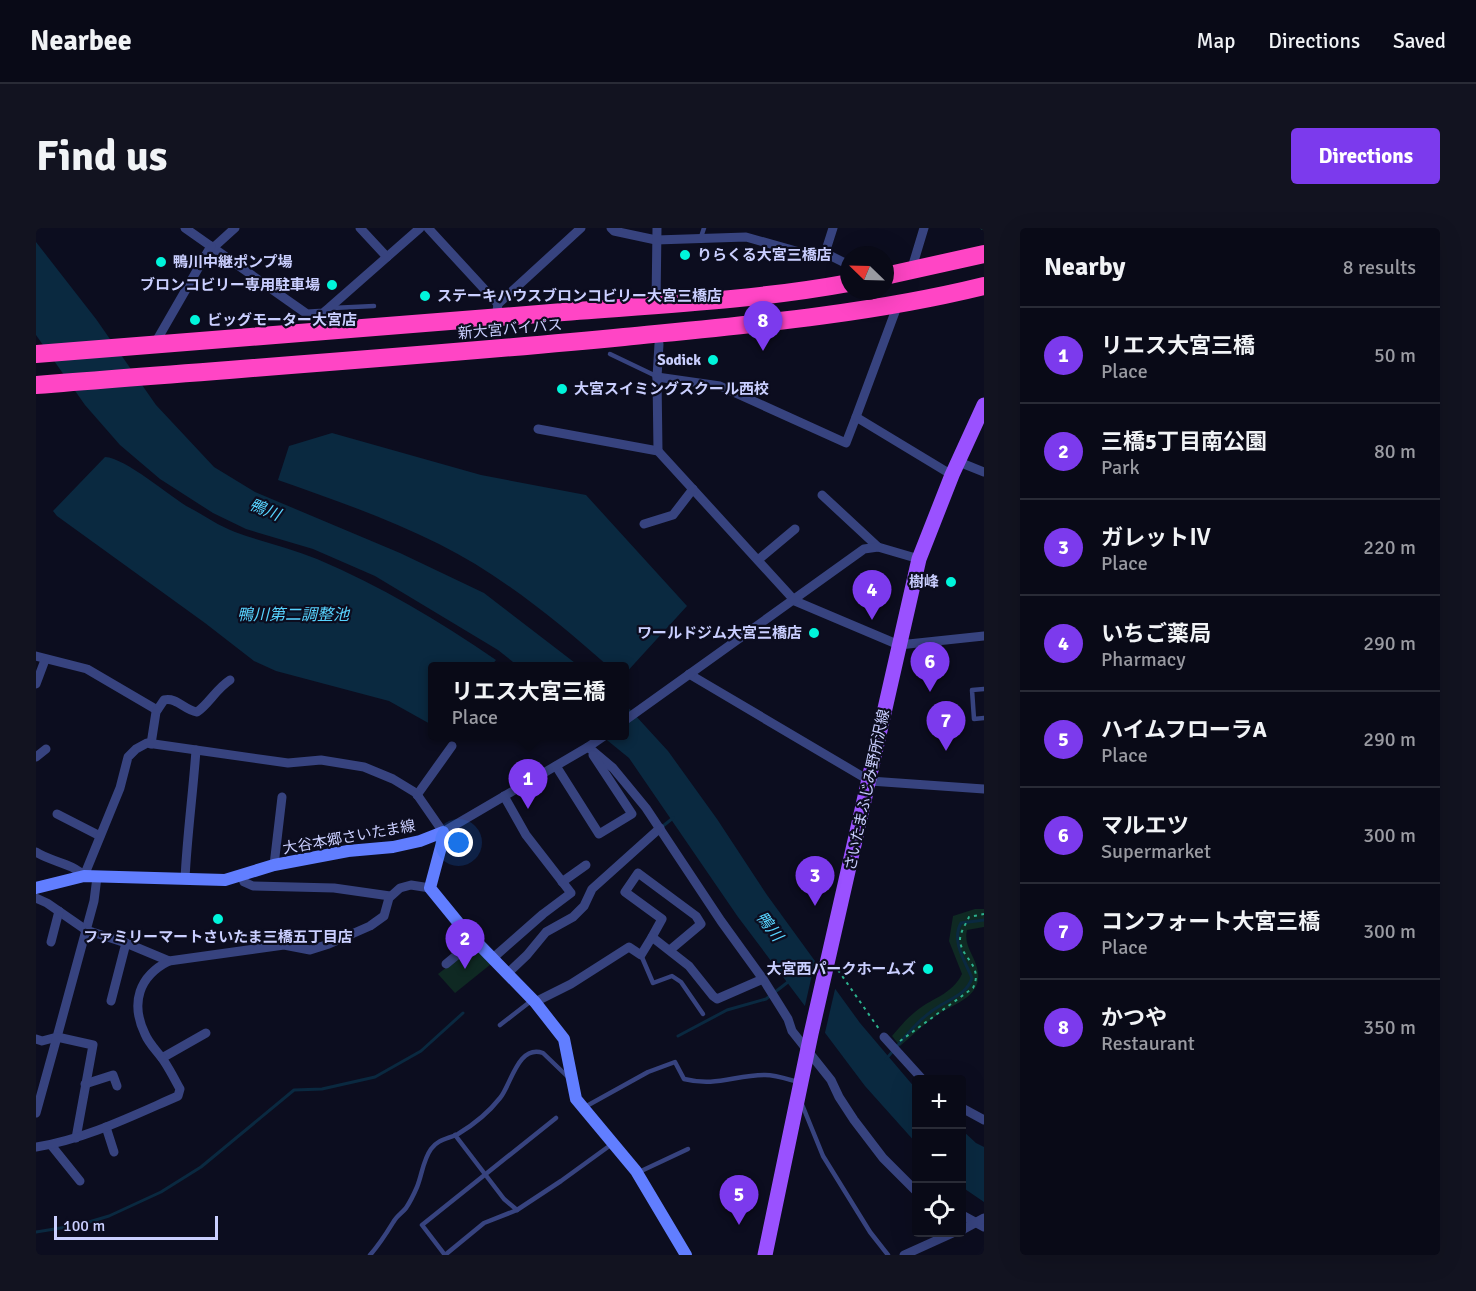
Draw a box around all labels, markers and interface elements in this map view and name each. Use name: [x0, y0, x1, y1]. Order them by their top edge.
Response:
text: Nearbee: [30, 24, 132, 58]
text: Map: [1197, 28, 1235, 54]
text: Directions: [1268, 28, 1360, 54]
text: Saved: [1393, 28, 1446, 54]
button: Directions: [1291, 128, 1440, 184]
text: Find us: [36, 131, 167, 182]
place label: りらくる大宮三橋店: [697, 246, 832, 264]
north arrow: [840, 246, 894, 300]
marker: りらくる大宮三橋店: [678, 248, 692, 262]
text: Nearby: [1044, 251, 1125, 283]
place label: 鴨川中継ポンプ場: [173, 253, 293, 271]
marker: 鴨川中継ポンプ場: [154, 255, 168, 269]
text: 8 results: [1343, 255, 1416, 280]
place label: ブロンコビリー専用駐車場: [140, 276, 320, 294]
marker: ブロンコビリー専用駐車場: [325, 278, 339, 292]
place label: ステーキハウスブロンコビリー大宮三橋店: [437, 287, 722, 305]
marker: ステーキハウスブロンコビリー大宮三橋店: [418, 289, 432, 303]
pin: 8: [744, 302, 782, 351]
place label: ビッグモーター大宮店: [207, 311, 357, 329]
marker: ビッグモーター大宮店: [188, 313, 202, 327]
street label: 新大宮バイパス: [457, 315, 563, 343]
text: リエス大宮三橋: [1101, 332, 1255, 359]
text: 1: [1058, 343, 1069, 368]
text: 50 m: [1374, 343, 1416, 368]
place label: Sodick: [657, 351, 701, 369]
marker: Sodick: [706, 353, 720, 367]
text: Place: [1101, 359, 1148, 384]
place label: 大宮スイミングスクール西校: [574, 380, 769, 398]
marker: 大宮スイミングスクール西校: [555, 382, 569, 396]
text: 三橋5丁目南公園: [1101, 428, 1267, 455]
text: 2: [1058, 439, 1069, 464]
text: 80 m: [1374, 439, 1416, 464]
text: Park: [1101, 455, 1139, 480]
water label: 鴨川: [246, 495, 285, 526]
text: ガレットⅣ: [1101, 524, 1211, 551]
text: 3: [1058, 535, 1069, 560]
text: 220 m: [1363, 535, 1416, 560]
text: Place: [1101, 551, 1148, 576]
pin: 4: [852, 570, 892, 620]
place label: 樹峰: [909, 573, 939, 591]
marker: 樹峰: [944, 575, 958, 589]
water label: 鴨川第二調整池: [237, 605, 351, 625]
text: いちご薬局: [1101, 620, 1211, 647]
place label: ワールドジム大宮三橋店: [637, 624, 802, 642]
marker: ワールドジム大宮三橋店: [807, 626, 821, 640]
text: 4: [1058, 631, 1069, 656]
text: 290 m: [1363, 631, 1416, 656]
pin: 6: [910, 642, 950, 692]
text: Pharmacy: [1101, 647, 1186, 672]
popup: [428, 662, 629, 740]
text: リエス大宮三橋: [451, 678, 606, 705]
pin: 7: [926, 702, 966, 751]
text: Place: [451, 705, 498, 730]
street label: さいたまふじみ野所沢線: [841, 708, 893, 872]
text: ハイムフローラA: [1101, 716, 1267, 743]
text: 5: [1058, 727, 1069, 752]
text: 290 m: [1363, 727, 1416, 752]
text: Place: [1101, 743, 1148, 768]
pin: 1: [508, 760, 548, 809]
text: マルエツ: [1101, 812, 1189, 839]
street label: 大谷本郷さいたま線: [281, 816, 417, 858]
text: 6: [1058, 823, 1069, 848]
text: 300 m: [1363, 823, 1416, 848]
your location: [444, 828, 473, 857]
text: Supermarket: [1101, 839, 1211, 864]
pin: 3: [796, 856, 834, 906]
water label: 鴨川: [752, 908, 788, 947]
text: コンフォート大宮三橋: [1101, 908, 1320, 935]
marker: ファミリーマートさいたま三橋五丁目店: [211, 912, 225, 926]
text: 7: [1058, 919, 1069, 944]
text: 300 m: [1363, 919, 1416, 944]
pin: 2: [446, 920, 484, 969]
place label: ファミリーマートさいたま三橋五丁目店: [83, 928, 353, 946]
text: Place: [1101, 935, 1148, 960]
place label: 大宮西パークホームズ: [766, 960, 916, 978]
marker: 大宮西パークホームズ: [921, 962, 935, 976]
text: かつや: [1101, 1004, 1167, 1031]
text: 8: [1058, 1015, 1069, 1040]
text: 350 m: [1363, 1015, 1416, 1040]
text: Restaurant: [1101, 1031, 1195, 1056]
map controls: [912, 1075, 966, 1237]
button: +: [912, 1075, 966, 1129]
button: −: [912, 1129, 966, 1183]
pin: 5: [720, 1176, 758, 1225]
button: locate: [912, 1183, 966, 1237]
scale bar: [54, 1213, 218, 1240]
text: 100 m: [63, 1216, 105, 1236]

